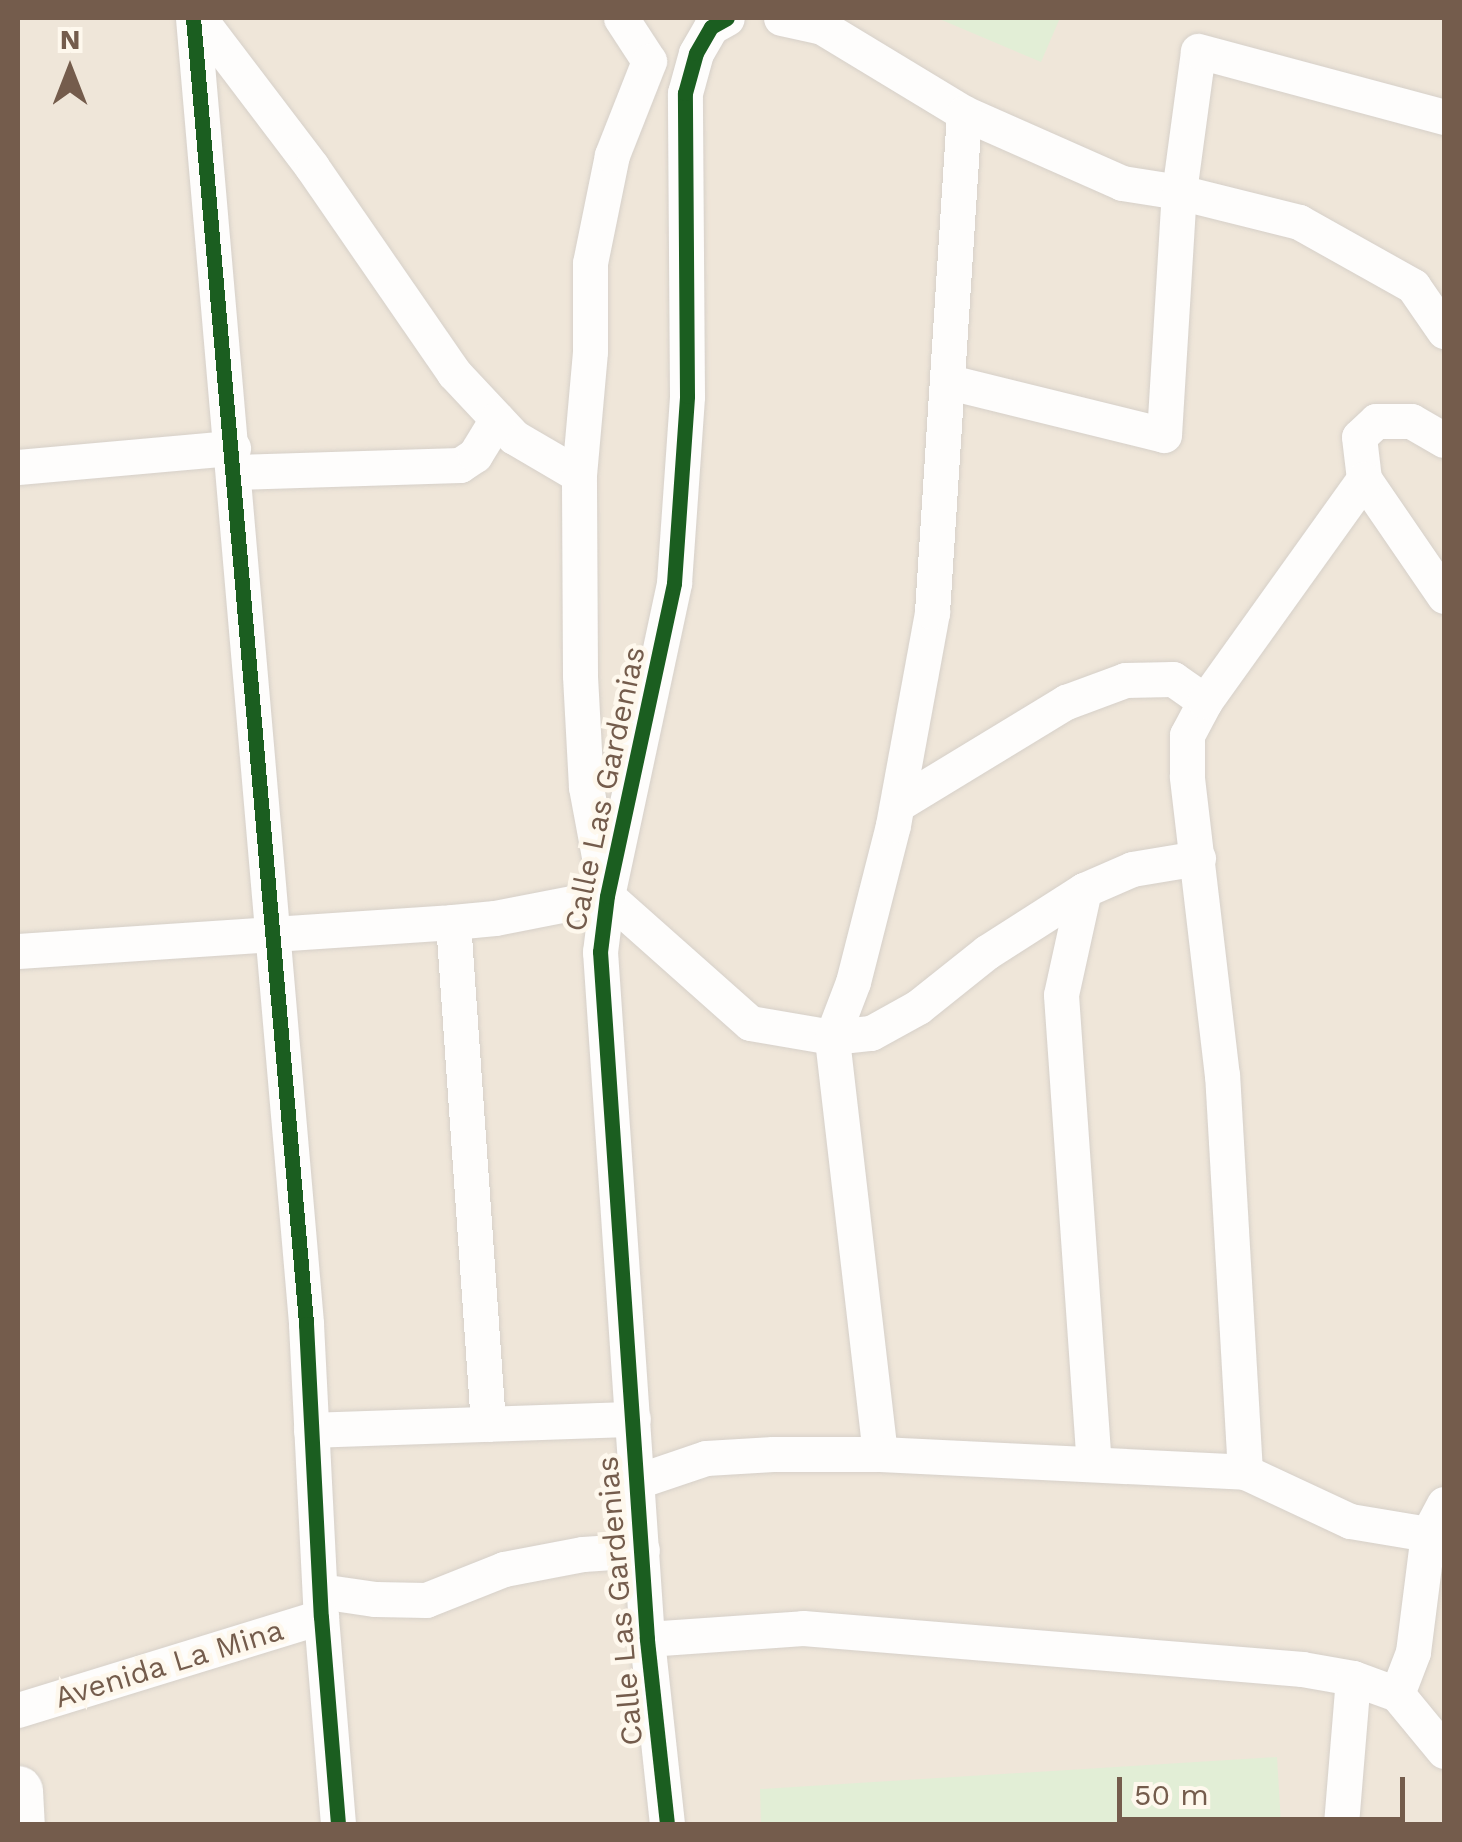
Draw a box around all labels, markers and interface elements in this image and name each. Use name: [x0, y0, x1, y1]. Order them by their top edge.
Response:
north arrow: [20, 20, 120, 120]
text: N: [60, 23, 80, 56]
street label: Calle Las Gardenias: [557, 643, 653, 935]
street label: Calle Las Gardenias: [589, 1455, 651, 1747]
street label: Avenida La Mina: [50, 1612, 288, 1716]
scale bar: [1122, 1757, 1410, 1819]
text: 50 m: [1134, 1777, 1209, 1812]

